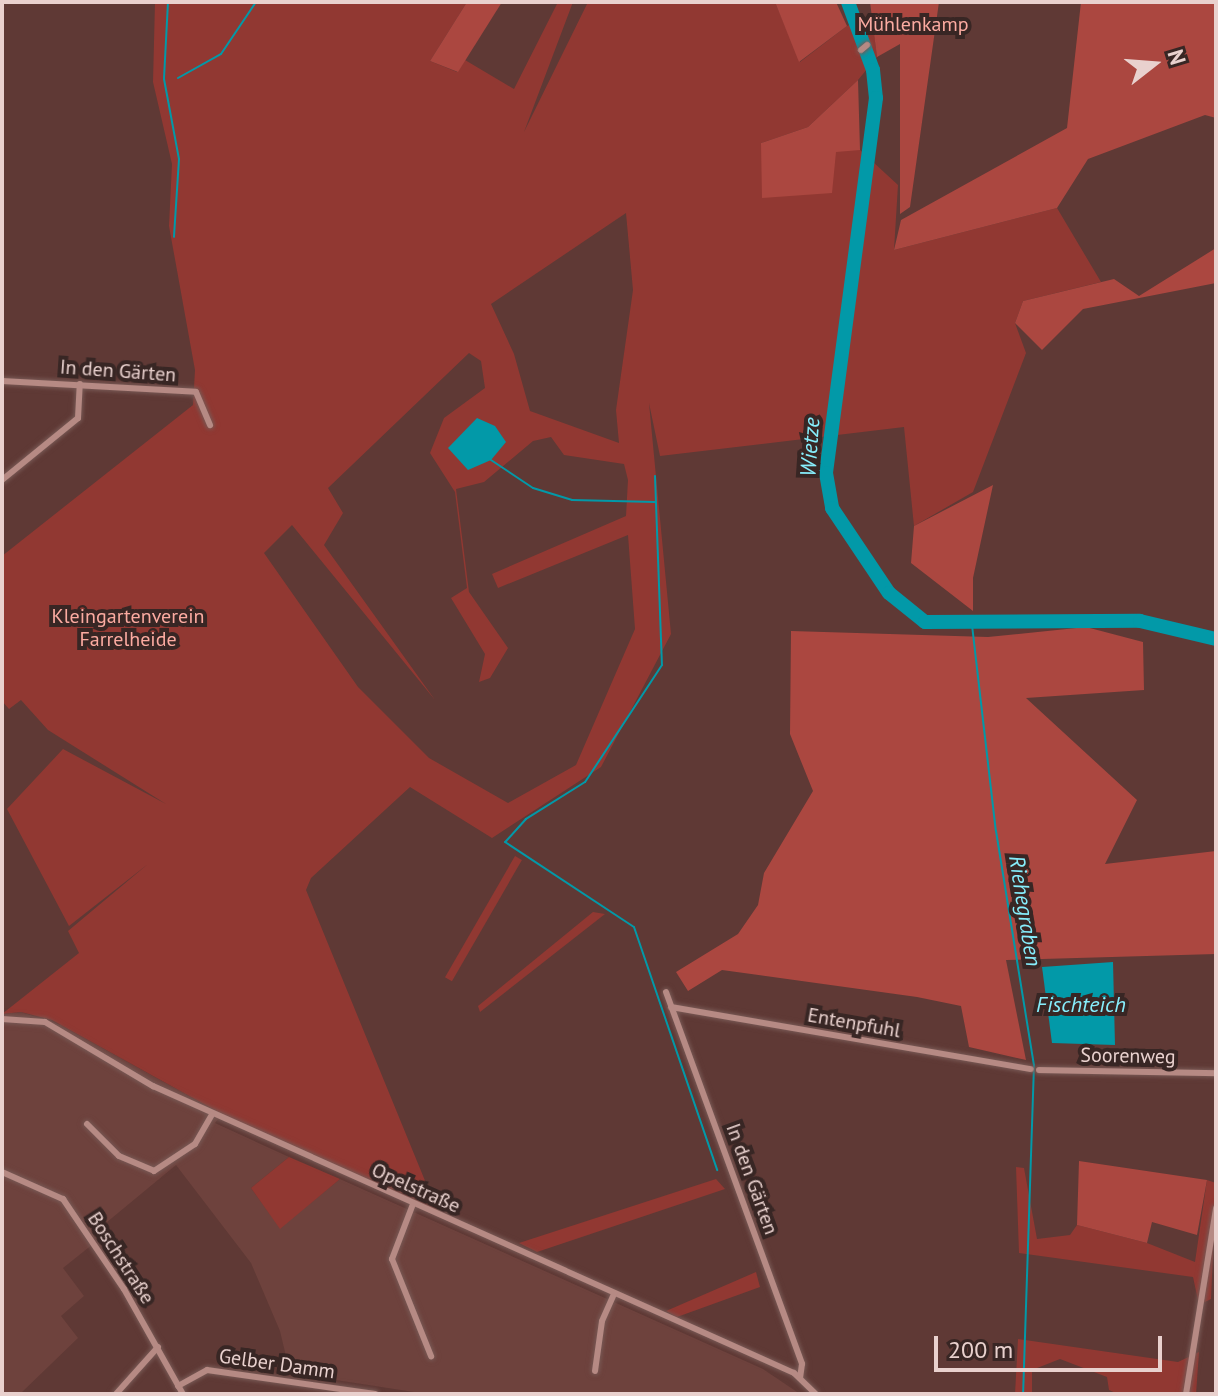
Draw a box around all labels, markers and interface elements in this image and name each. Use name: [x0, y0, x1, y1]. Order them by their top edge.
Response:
park label: Mühlenkamp: [857, 12, 969, 36]
north arrow: [1114, 24, 1194, 104]
text: N: [1161, 46, 1192, 68]
street label: In den Gärten: [59, 355, 177, 387]
water label: Wietze: [795, 416, 825, 478]
park label: Kleingartenverein Farrelheide: [51, 604, 205, 651]
water label: Riehegraben: [1003, 854, 1047, 968]
water label: Fischteich: [1036, 992, 1126, 1018]
street label: Entenpfuhl: [806, 1003, 902, 1043]
street label: Soorenweg: [1080, 1043, 1176, 1069]
street label: In den Gärten: [721, 1120, 783, 1238]
street label: Opelstraße: [368, 1158, 464, 1218]
street label: Boschstraße: [82, 1208, 160, 1308]
scale bar: [938, 1320, 1166, 1370]
text: 200 m: [948, 1334, 1013, 1365]
street label: Gelber Damm: [217, 1344, 337, 1384]

